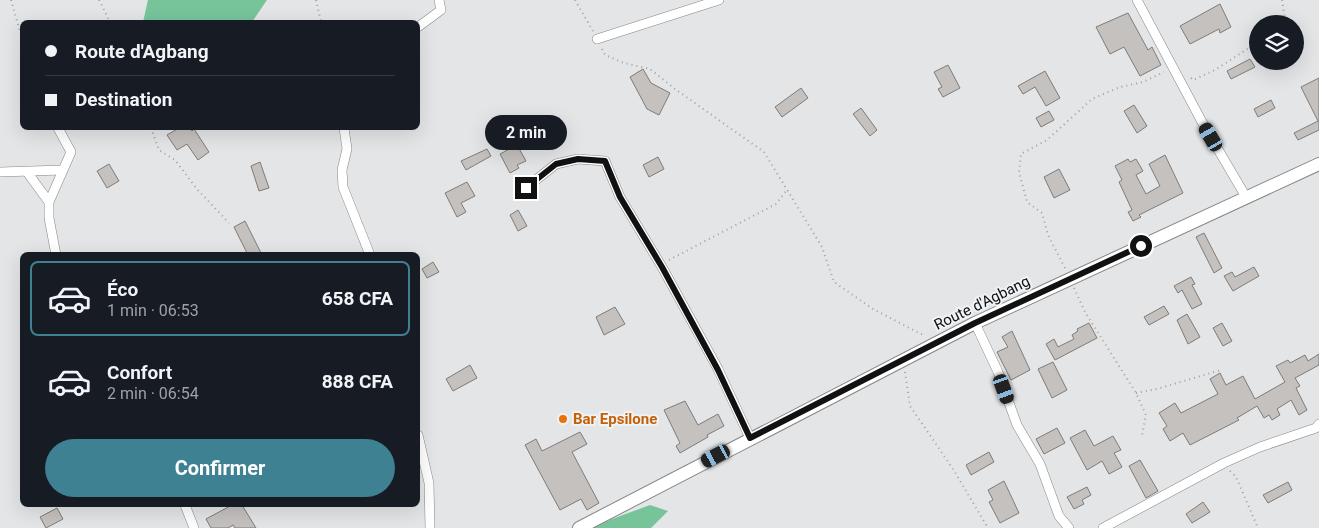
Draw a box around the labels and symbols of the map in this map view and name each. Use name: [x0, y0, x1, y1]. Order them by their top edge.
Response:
callout: 2 min: [485, 116, 567, 150]
car: [1197, 120, 1224, 154]
route end: [515, 177, 537, 199]
route start: [1130, 235, 1152, 257]
street label: Route d'Agbang: [931, 272, 1033, 334]
car: [991, 372, 1016, 406]
place label: Bar Epsilone: [573, 410, 657, 428]
marker: Bar Epsilone: [557, 413, 569, 425]
car: [699, 442, 732, 470]

